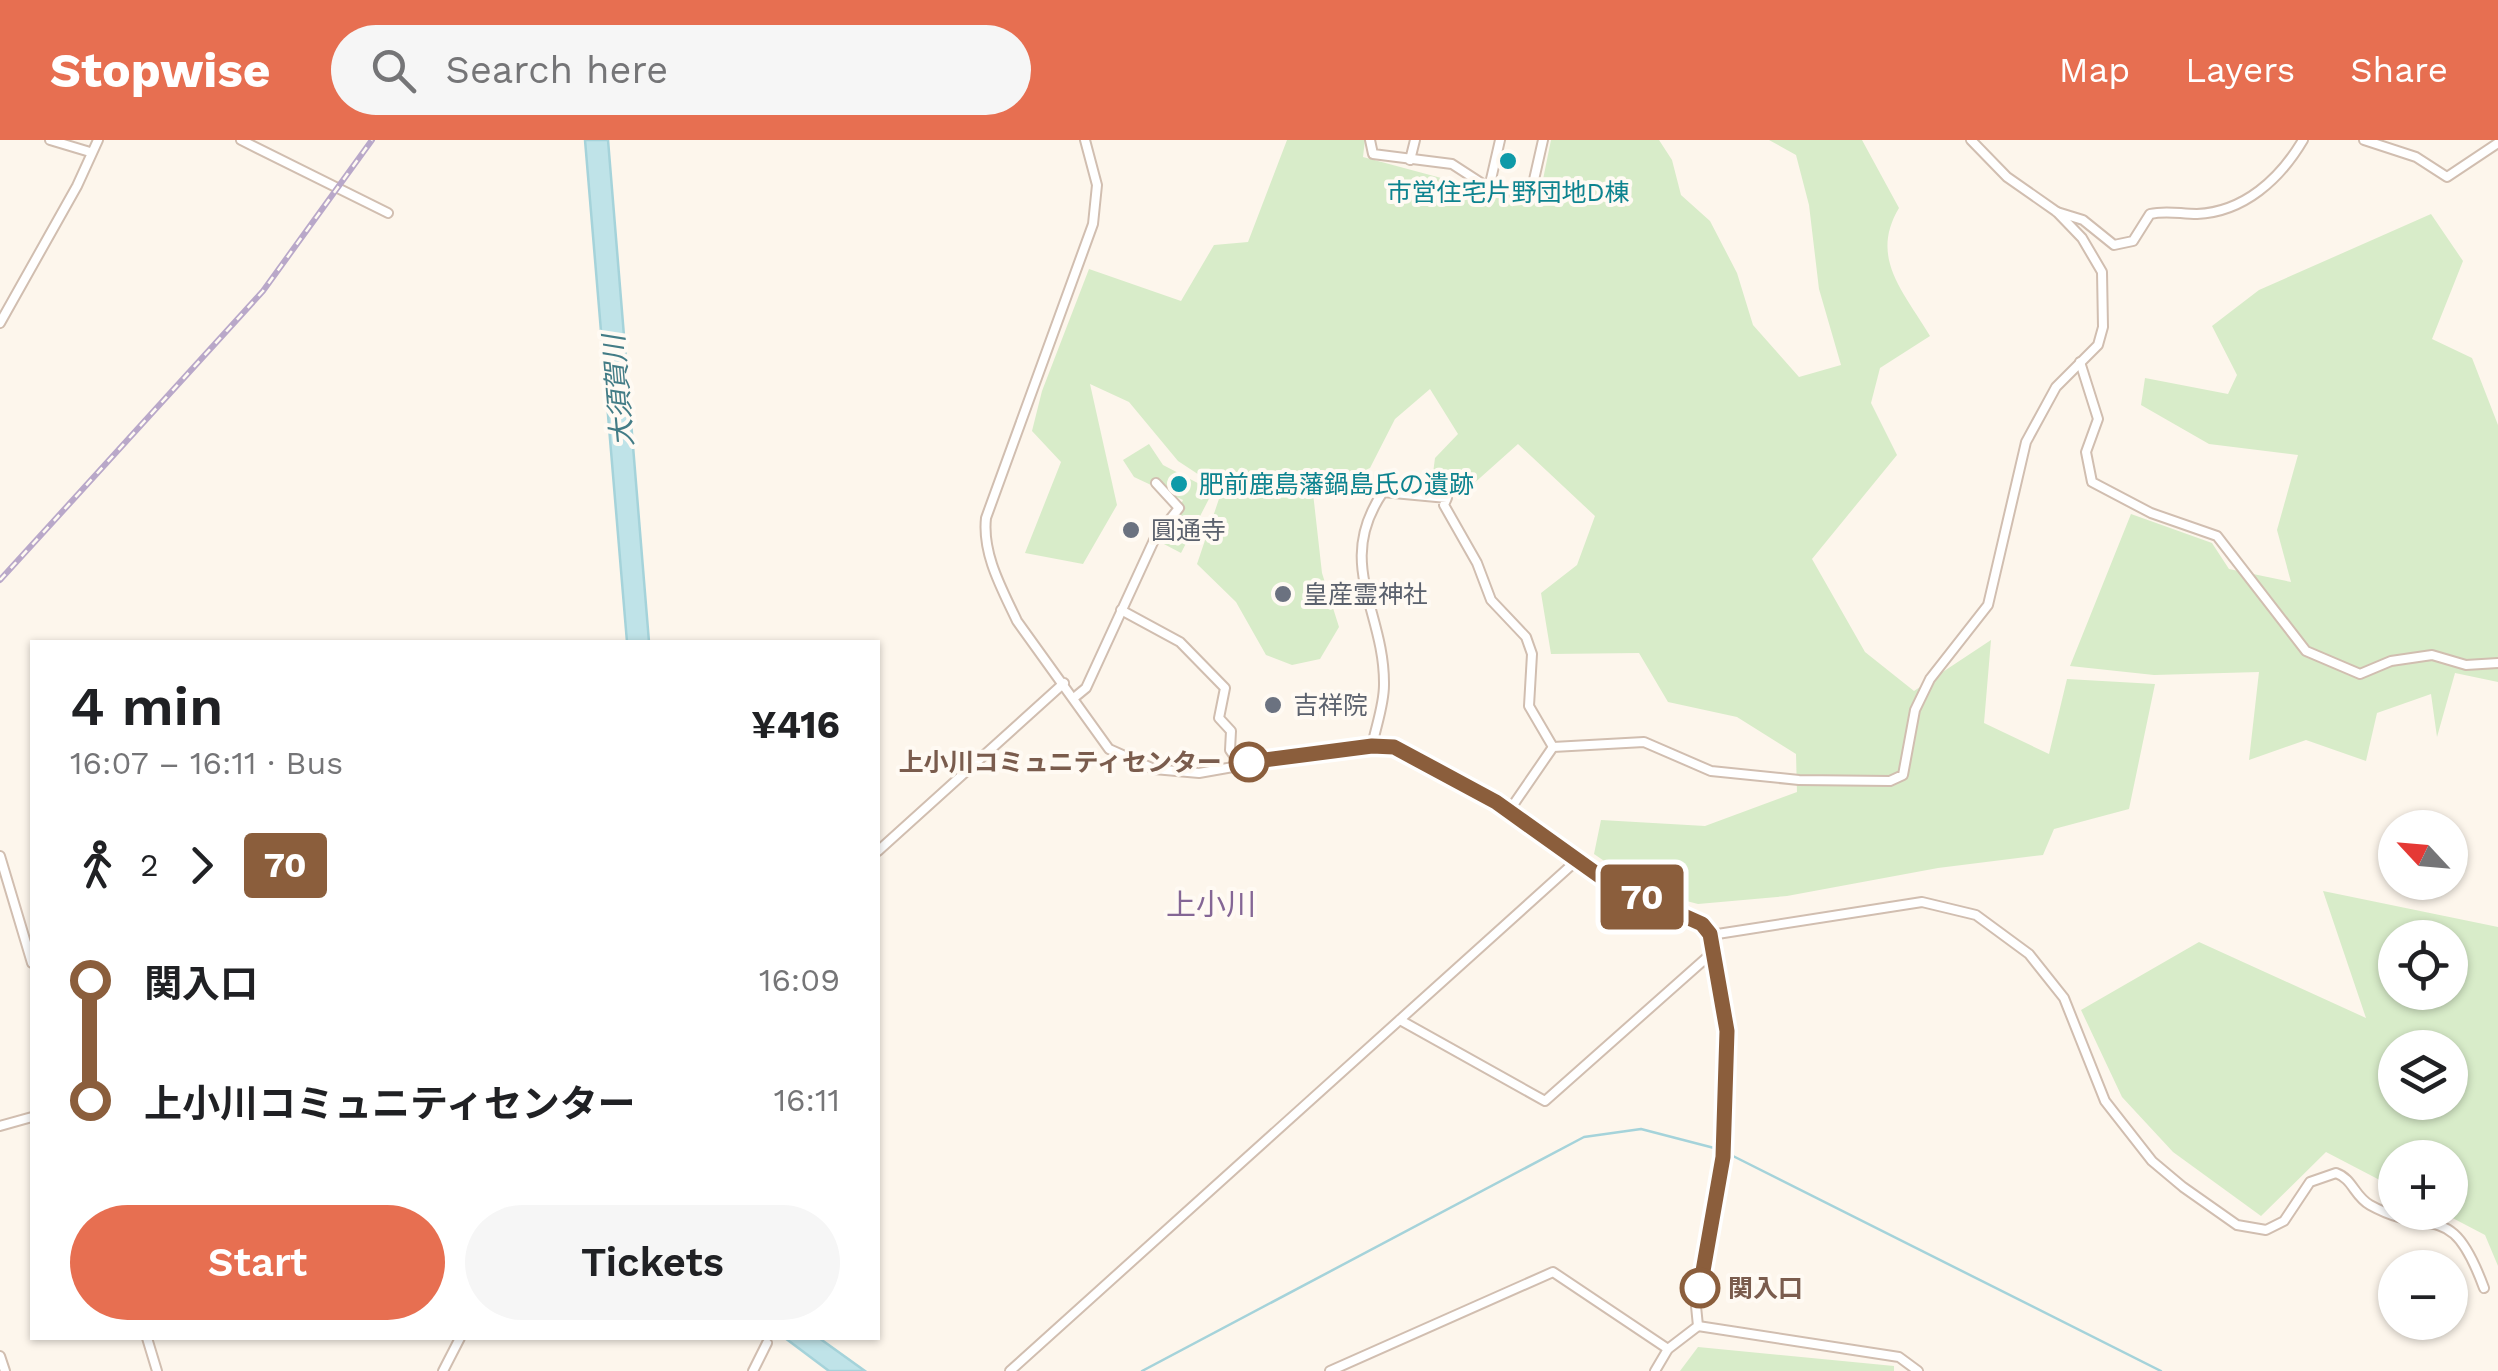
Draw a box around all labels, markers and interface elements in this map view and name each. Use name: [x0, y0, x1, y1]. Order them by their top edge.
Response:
search box: [331, 25, 1031, 115]
text: Stopwise: [50, 42, 271, 99]
icon: search: [366, 43, 421, 98]
text: Search here: [446, 48, 668, 92]
text: Map: [2059, 49, 2130, 91]
text: Layers: [2185, 49, 2295, 91]
text: Share: [2350, 49, 2448, 91]
marker: 市営住宅片野団地D棟: [1497, 150, 1519, 172]
place label: 市営住宅片野団地D棟: [1386, 178, 1630, 207]
water label: 大須賀川: [597, 331, 640, 448]
place label: 肥前鹿島藩鍋島氏の遺跡: [1199, 470, 1474, 499]
marker: 肥前鹿島藩鍋島氏の遺跡: [1168, 473, 1190, 495]
place label: 圓通寺: [1151, 516, 1226, 545]
marker: 圓通寺: [1120, 519, 1142, 541]
place label: 皇産霊神社: [1303, 580, 1428, 609]
marker: 皇産霊神社: [1272, 583, 1294, 605]
text: 4 min: [70, 674, 223, 738]
place label: 吉祥院: [1293, 691, 1368, 720]
marker: 吉祥院: [1262, 694, 1284, 716]
text: ¥416: [751, 703, 840, 747]
marker: 上小川コミュニティセンター: [1230, 743, 1268, 781]
text: 16:07 – 16:11 · Bus: [70, 744, 343, 782]
place label: 上小川コミュニティセンター: [898, 748, 1222, 777]
north arrow: [2378, 810, 2468, 900]
map controls: [2378, 810, 2468, 1340]
icon: walk: [70, 838, 125, 893]
icon: forward: [174, 838, 229, 893]
text: 70: [264, 844, 307, 886]
text: 2: [140, 846, 159, 884]
line badge: 70: [1597, 864, 1687, 930]
text: 70: [1621, 876, 1663, 918]
district label: 上小川: [1166, 887, 1256, 922]
button: locate: [2378, 920, 2468, 1010]
text: 16:09: [759, 961, 840, 999]
text: 関入口: [144, 962, 258, 1006]
button: layers: [2378, 1030, 2468, 1120]
text: 16:11: [774, 1081, 840, 1119]
text: 上小川コミュニティセンター: [144, 1082, 636, 1126]
button: +: [2378, 1140, 2468, 1230]
button: Start: [70, 1205, 445, 1320]
button: Tickets: [465, 1205, 840, 1320]
button: −: [2378, 1250, 2468, 1340]
marker: 関入口: [1681, 1269, 1719, 1307]
place label: 関入口: [1728, 1274, 1803, 1303]

